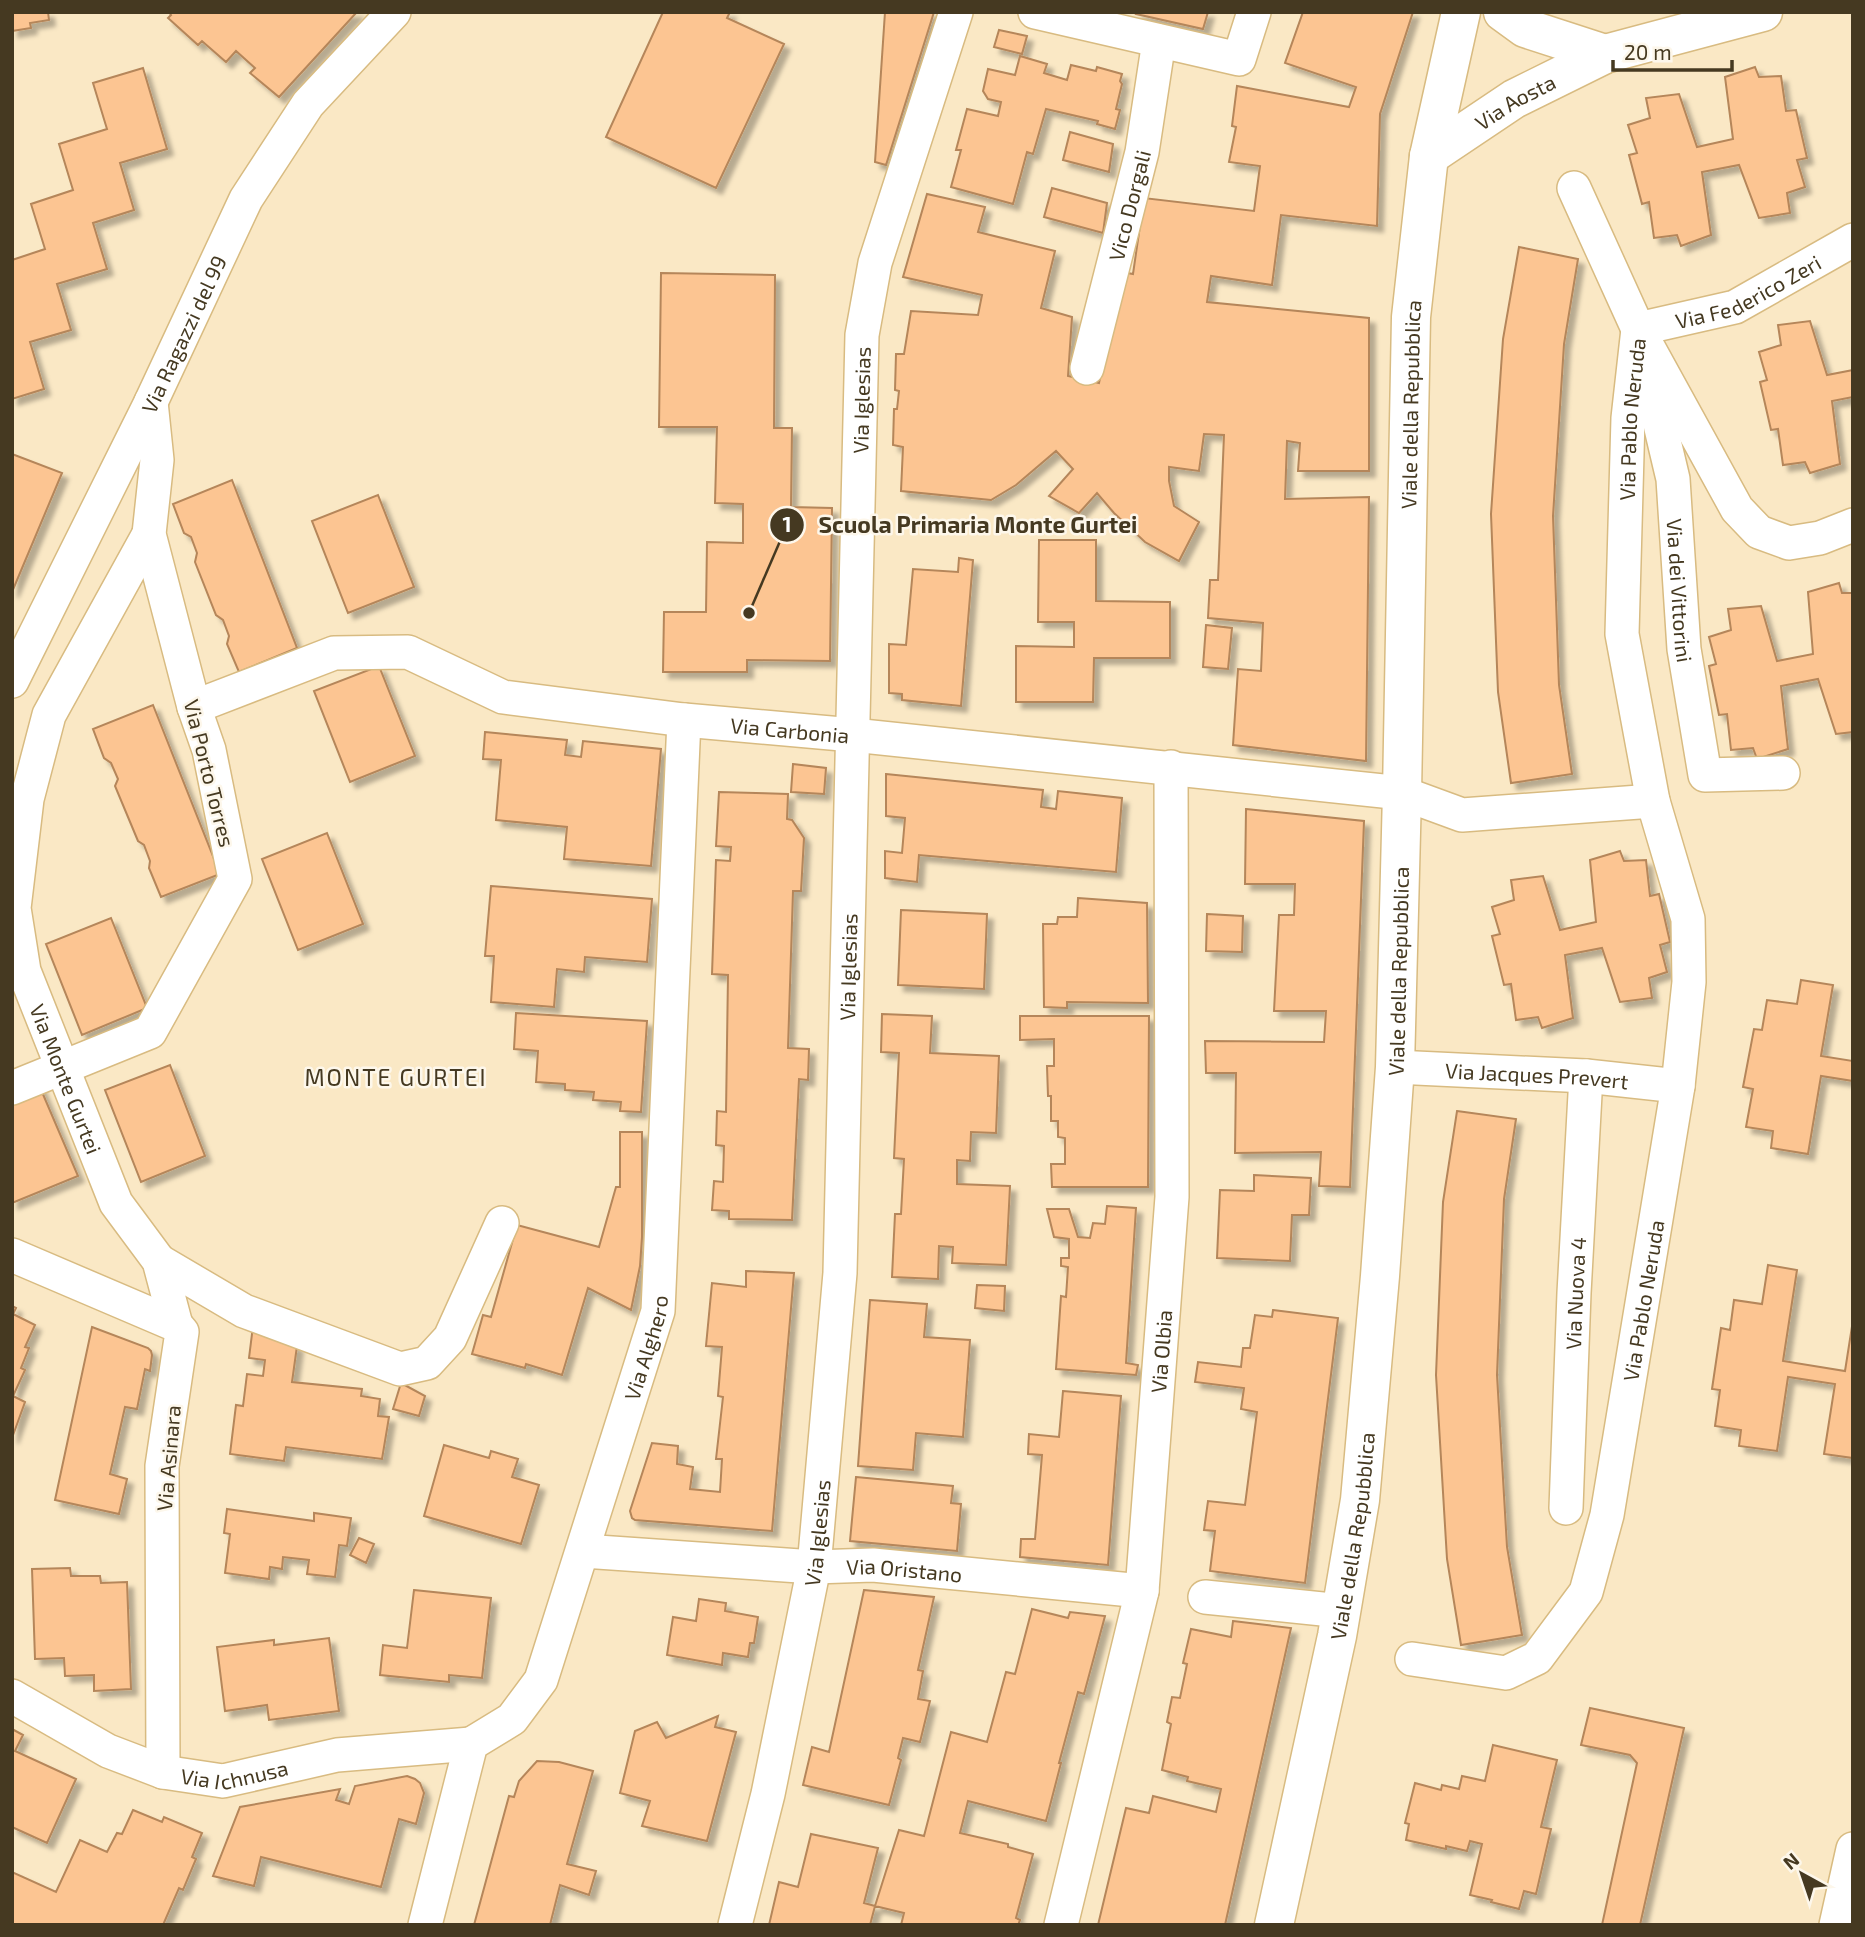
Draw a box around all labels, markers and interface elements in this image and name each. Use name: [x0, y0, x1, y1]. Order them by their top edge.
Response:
scale bar: [1613, 28, 1732, 72]
text: 20 m: [1624, 39, 1672, 64]
street label: Via Aosta: [1470, 68, 1559, 134]
street label: Vico Dorgali: [1102, 147, 1155, 263]
street label: Via Federico Zeri: [1673, 249, 1825, 333]
street label: Via Ragazzi del 99: [135, 251, 230, 417]
street label: Viale della Repubblica: [1395, 298, 1425, 509]
street label: Via Pablo Neruda: [1613, 337, 1649, 501]
street label: Via Iglesias: [847, 346, 874, 454]
callout: Scuola Primaria Monte Gurtei: [769, 503, 1151, 547]
text: Scuola Primaria Monte Gurtei: [819, 510, 1137, 538]
text: 1: [782, 511, 792, 536]
street label: Via dei Vittorini: [1663, 518, 1698, 664]
street label: Via Porto Torres: [180, 697, 240, 849]
street label: Via Carbonia: [730, 712, 850, 747]
street label: Viale della Repubblica: [1382, 866, 1413, 1077]
street label: Via Iglesias: [833, 913, 861, 1021]
street label: Via Monte Gurtei: [26, 1000, 108, 1157]
street label: Via Jacques Prevert: [1444, 1057, 1630, 1093]
district label: MONTE GURTEI: [304, 1063, 488, 1091]
street label: Via Pablo Neruda: [1617, 1218, 1668, 1383]
street label: Via Nuova 4: [1559, 1236, 1590, 1350]
street label: Via Alghero: [618, 1295, 671, 1403]
street label: Via Olbia: [1145, 1309, 1176, 1394]
street label: Via Asinara: [151, 1404, 185, 1512]
street label: Viale della Repubblica: [1324, 1431, 1378, 1642]
street label: Via Iglesias: [798, 1478, 834, 1588]
street label: Via Oristano: [846, 1552, 963, 1586]
street label: Via Ichnusa: [179, 1754, 290, 1794]
north arrow: [1767, 1839, 1837, 1909]
text: N: [1778, 1847, 1803, 1874]

